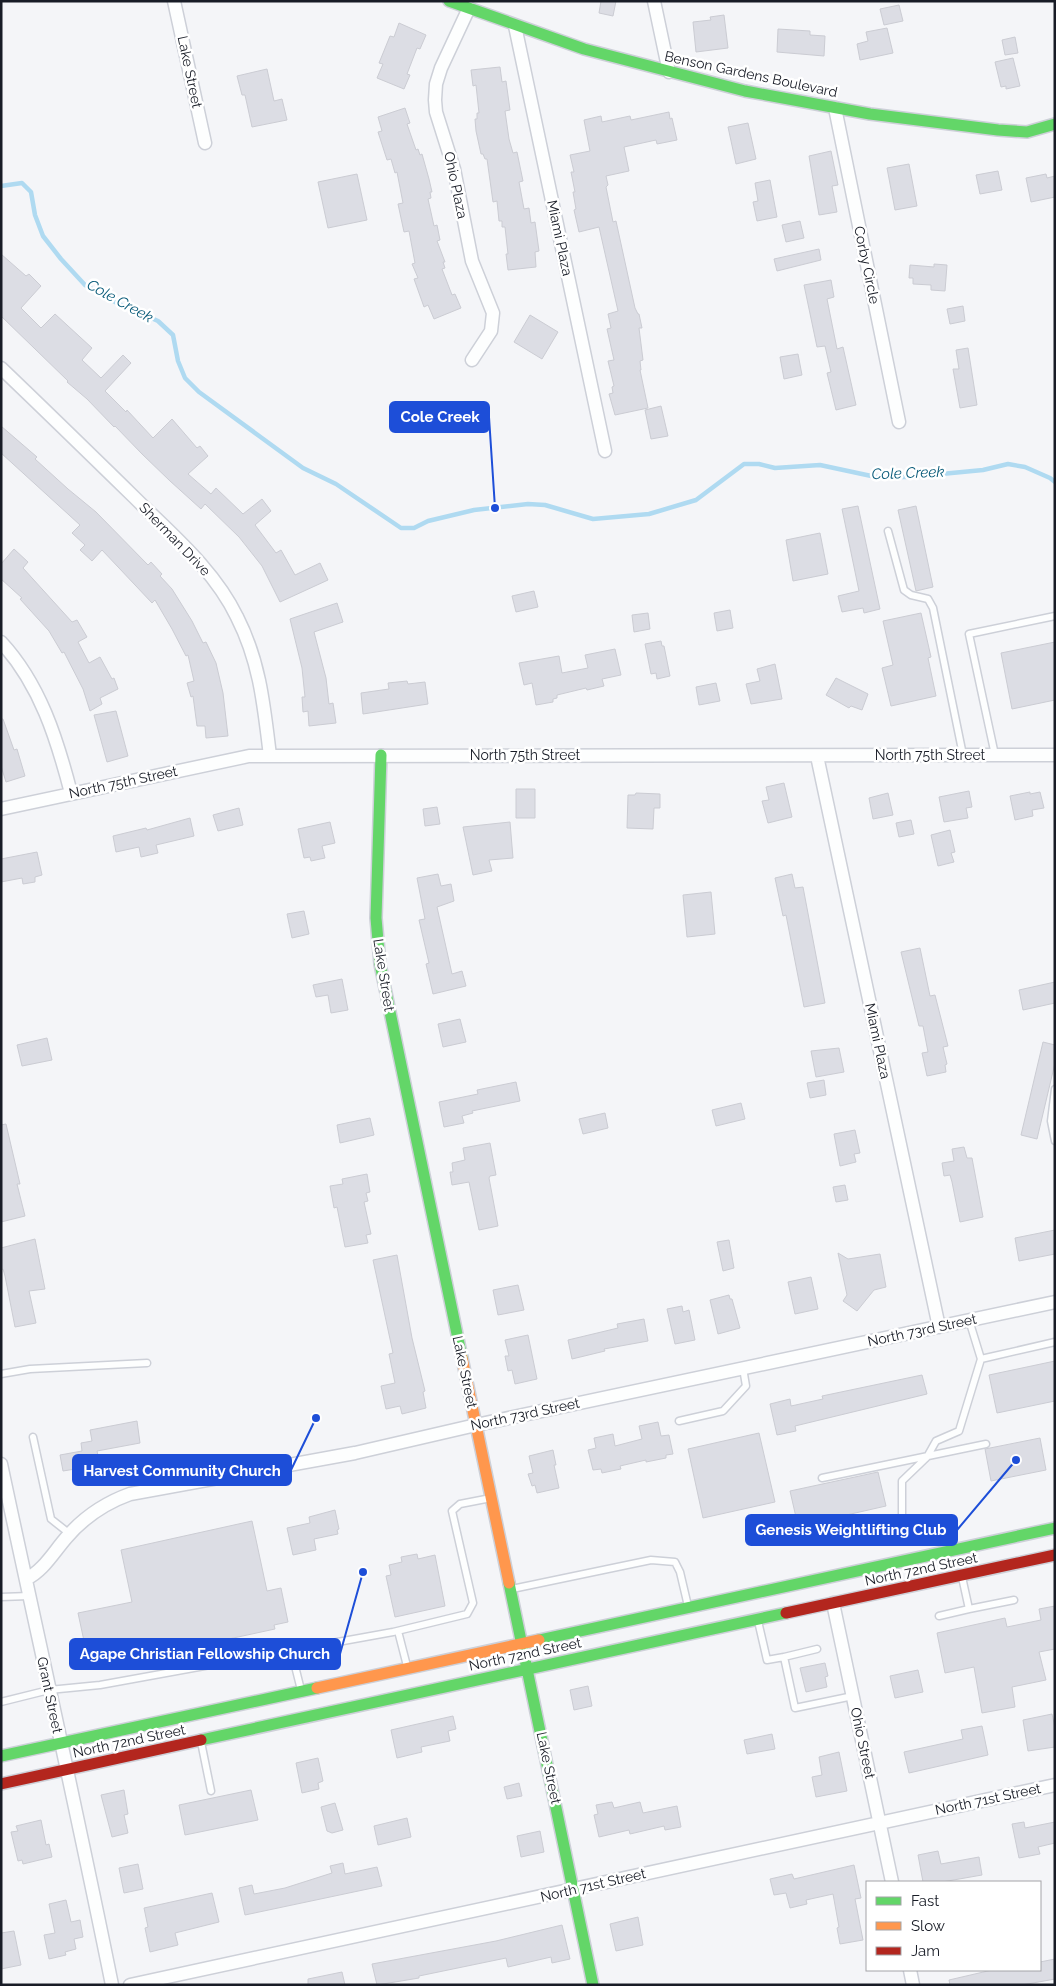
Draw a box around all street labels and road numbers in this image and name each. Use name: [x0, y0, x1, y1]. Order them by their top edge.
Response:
street label: Lake Street: [175, 34, 206, 110]
street label: Benson Gardens Boulevard: [663, 48, 839, 100]
street label: Ohio Plaza: [441, 150, 471, 220]
street label: Miami Plaza: [544, 199, 576, 277]
street label: Corby Circle: [851, 225, 883, 305]
street label: Sherman Drive: [136, 499, 214, 579]
street label: North 75th Street: [470, 747, 581, 763]
street label: North 75th Street: [875, 747, 986, 763]
street label: North 75th Street: [67, 763, 179, 801]
street label: Lake Street: [370, 937, 398, 1013]
street label: Miami Plaza: [862, 1002, 894, 1080]
street label: North 73rd Street: [866, 1311, 978, 1349]
street label: Lake Street: [450, 1334, 481, 1410]
street label: North 73rd Street: [469, 1395, 581, 1433]
street label: North 72nd Street: [863, 1549, 979, 1589]
street label: North 72nd Street: [467, 1634, 583, 1674]
street label: Grant Street: [34, 1655, 66, 1735]
street label: Ohio Street: [848, 1706, 878, 1780]
street label: North 72nd Street: [71, 1721, 187, 1761]
street label: Lake Street: [534, 1730, 565, 1806]
street label: North 71st Street: [934, 1780, 1043, 1818]
street label: North 71st Street: [539, 1865, 648, 1905]

